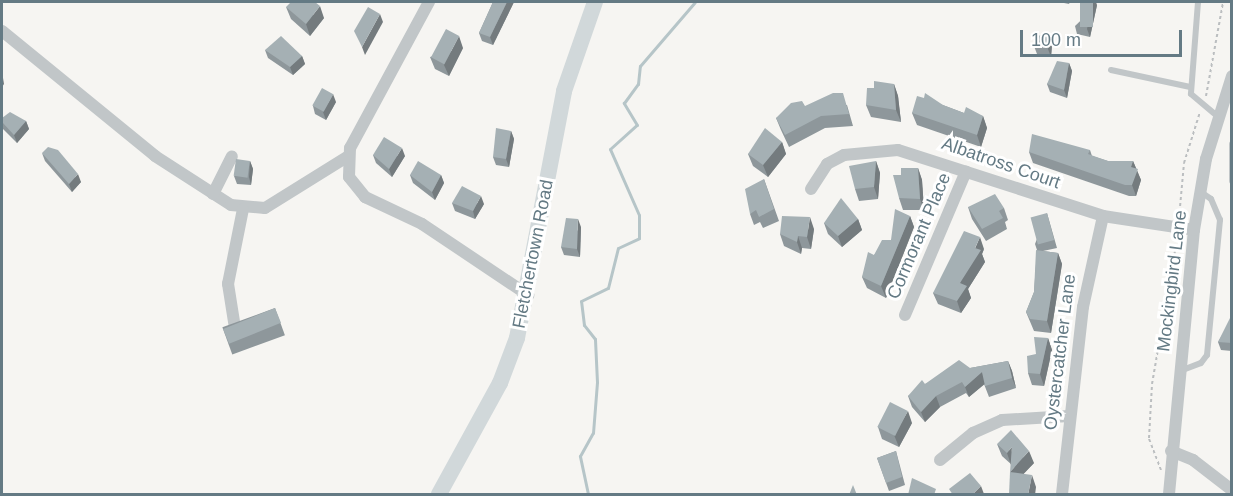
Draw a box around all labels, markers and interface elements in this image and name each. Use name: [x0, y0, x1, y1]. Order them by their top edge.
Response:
scale bar: [1023, 18, 1185, 56]
text: 100 m: [1031, 30, 1081, 50]
street label: Albatross Court: [939, 133, 1063, 193]
street label: Cormorant Place: [883, 170, 955, 302]
street label: Fletchertown Road: [508, 178, 558, 330]
street label: Mockingbird Lane: [1153, 209, 1191, 353]
street label: Oystercatcher Lane: [1040, 273, 1080, 431]

